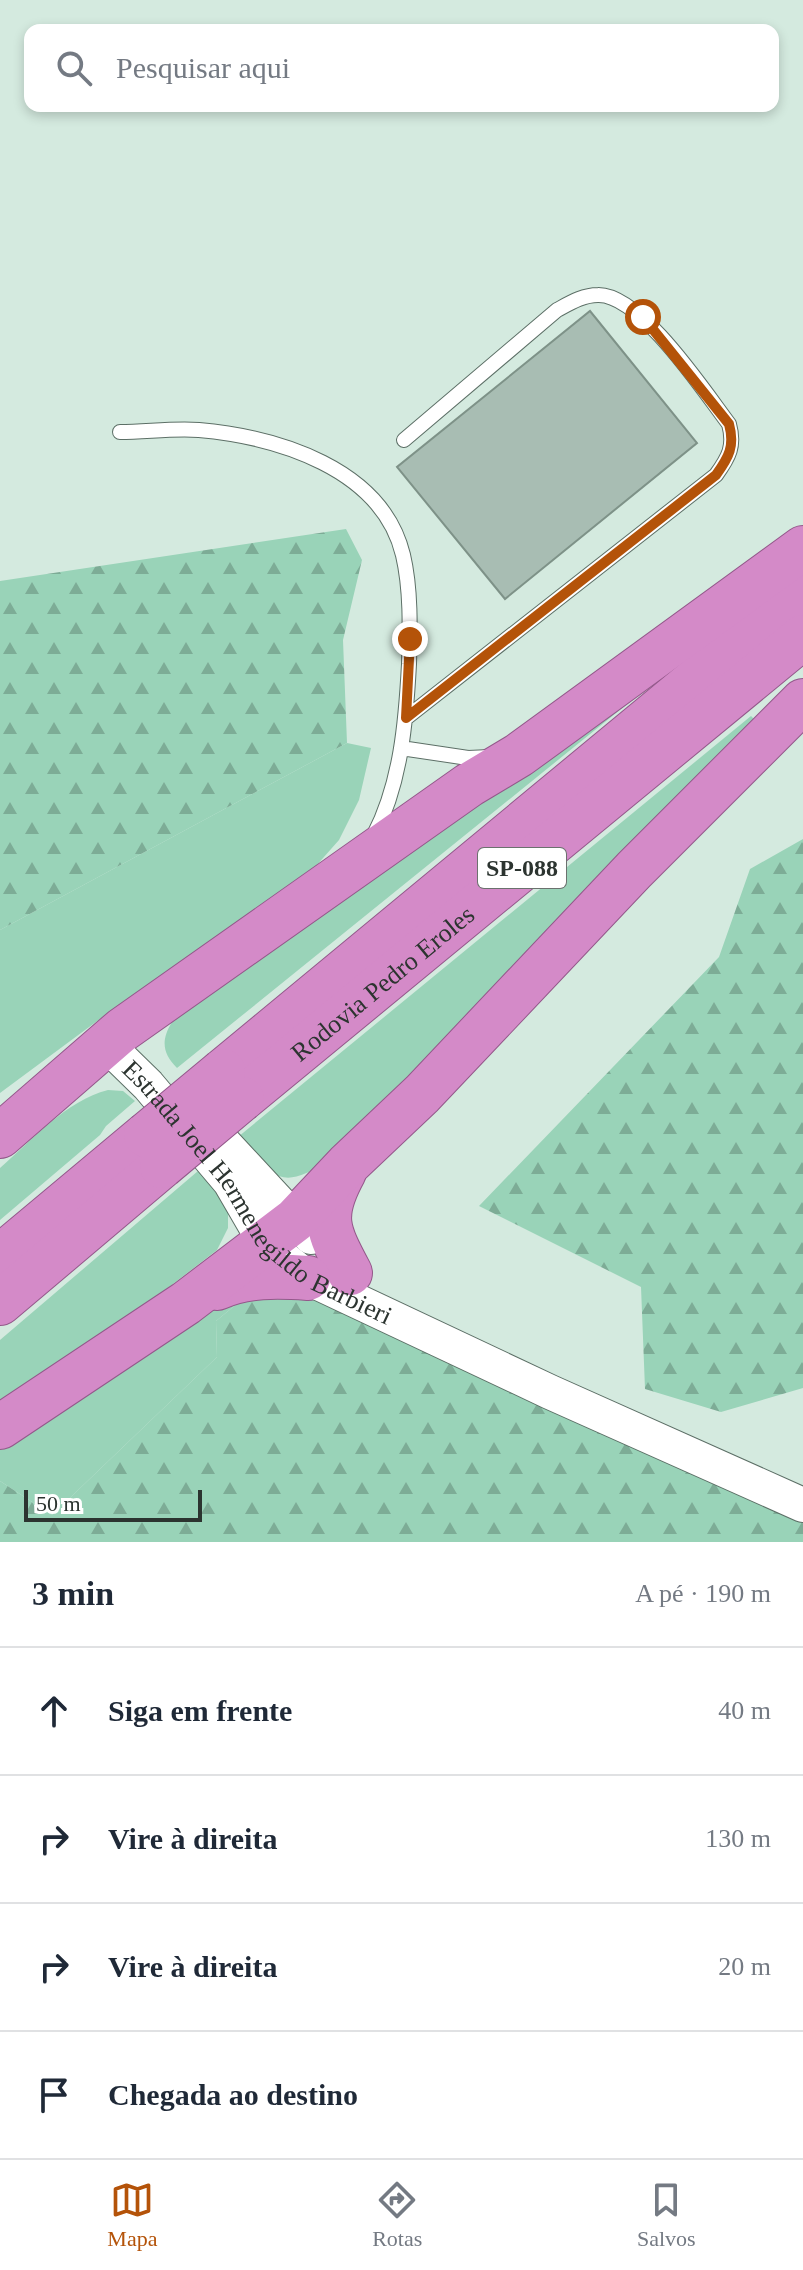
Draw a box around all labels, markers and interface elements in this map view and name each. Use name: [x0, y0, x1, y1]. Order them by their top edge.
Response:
search box: [24, 24, 779, 112]
icon: search: [52, 46, 96, 90]
text: Pesquisar aqui: [116, 51, 290, 84]
route start: [625, 299, 661, 335]
route end: [392, 621, 428, 657]
road number: SP-088: [478, 848, 566, 888]
street label: Rodovia Pedro Eroles: [285, 900, 480, 1067]
street label: Estrada Joel Hermenegildo Barbieri: [116, 1054, 397, 1330]
scale bar: [24, 1486, 202, 1522]
text: 50 m: [36, 1491, 81, 1516]
text: 3 min: [32, 1575, 114, 1612]
text: A pé · 190 m: [635, 1579, 771, 1608]
icon: ahead: [32, 1689, 76, 1733]
text: Siga em frente: [108, 1694, 292, 1727]
text: 40 m: [718, 1696, 771, 1725]
icon: right: [32, 1817, 76, 1861]
text: Vire à direita: [108, 1822, 277, 1855]
text: 130 m: [705, 1824, 771, 1853]
icon: right: [32, 1945, 76, 1989]
text: Vire à direita: [108, 1950, 277, 1983]
text: 20 m: [718, 1952, 771, 1981]
icon: arrive: [32, 2073, 76, 2117]
text: Chegada ao destino: [108, 2078, 358, 2111]
tab: Mapa: [107, 2178, 157, 2252]
tab: Rotas: [372, 2178, 422, 2252]
tab: Salvos: [637, 2178, 696, 2252]

